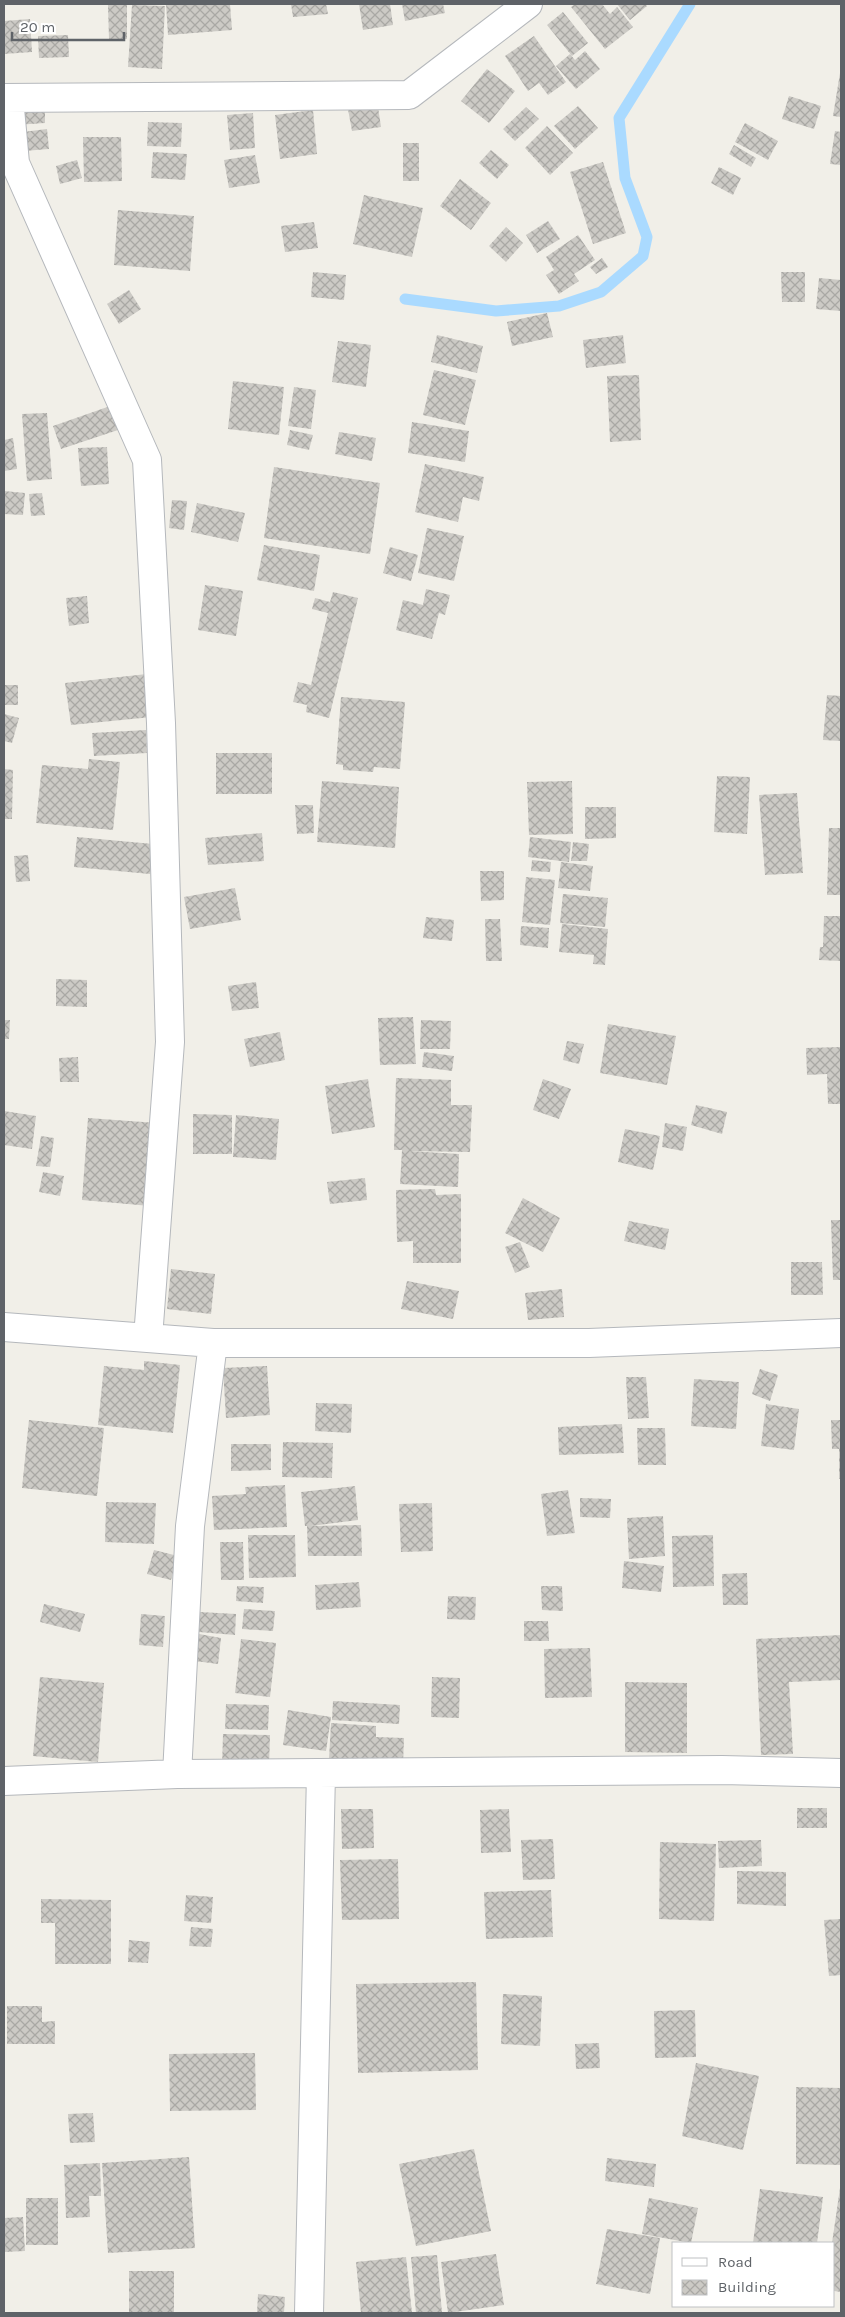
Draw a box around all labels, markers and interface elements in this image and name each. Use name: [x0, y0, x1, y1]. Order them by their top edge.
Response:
scale bar: [12, 10, 125, 42]
text: 20 m: [20, 18, 55, 36]
legend: [672, 2242, 835, 2307]
text: Road: [718, 2253, 753, 2271]
text: Building: [718, 2278, 776, 2296]

